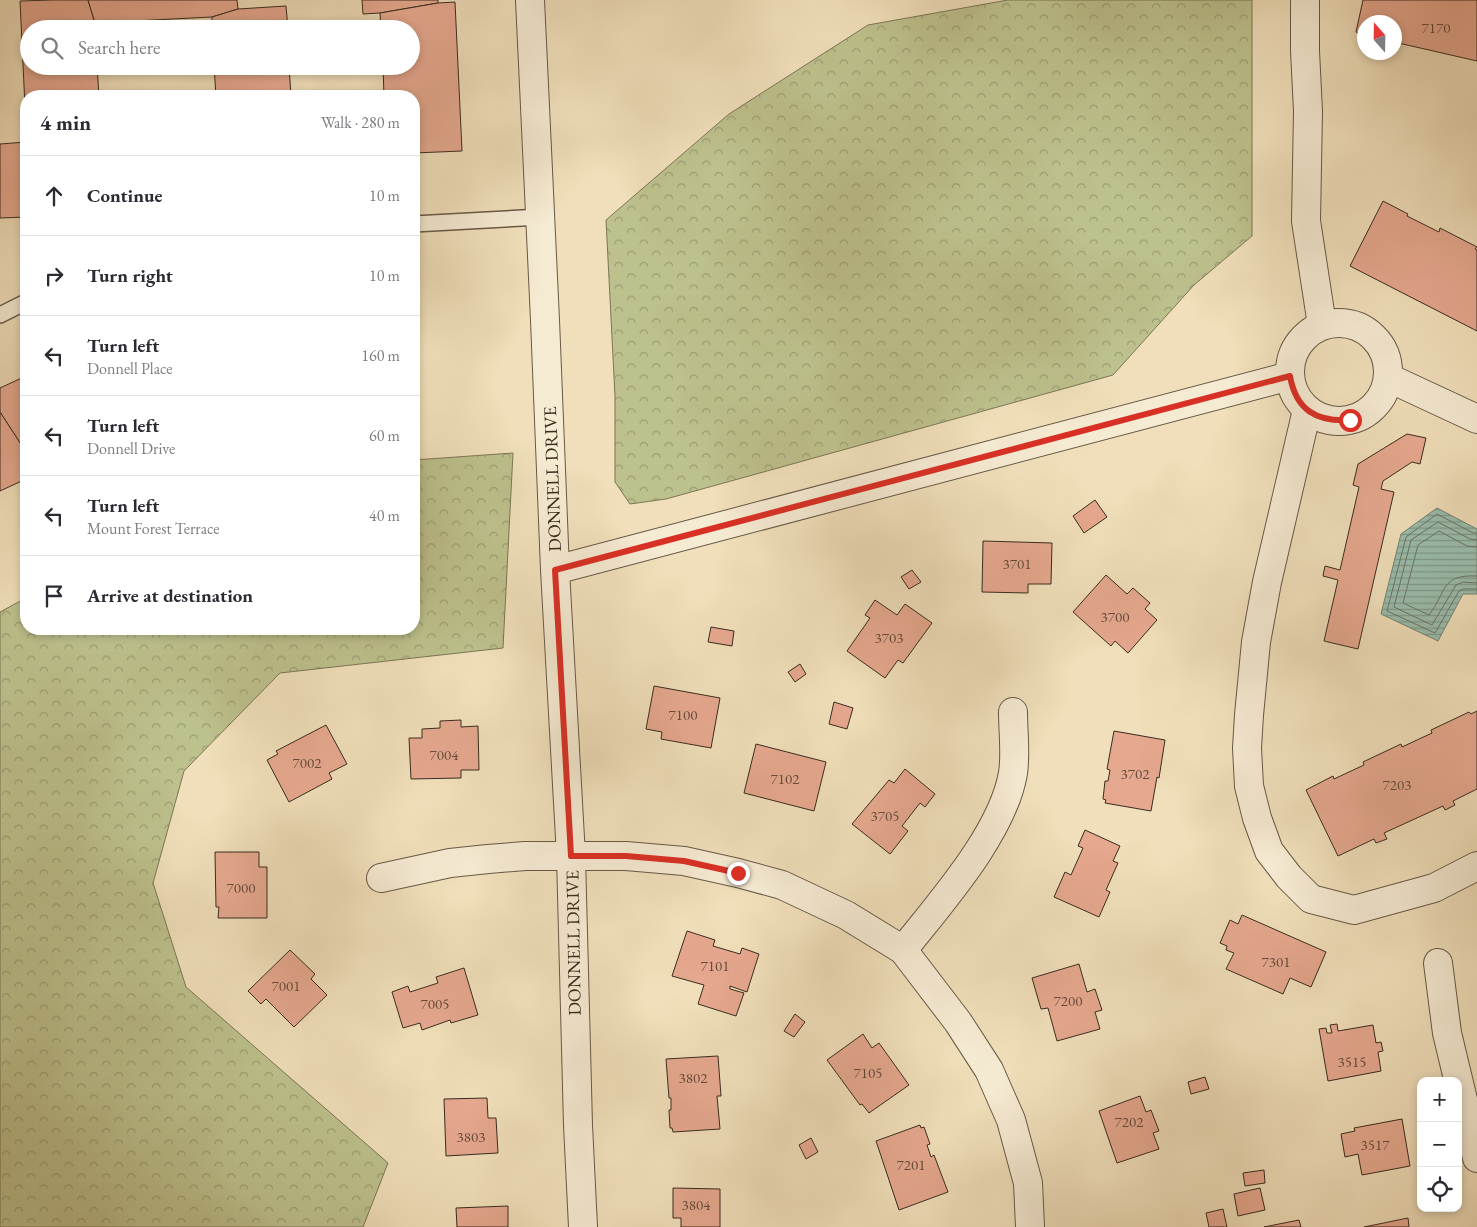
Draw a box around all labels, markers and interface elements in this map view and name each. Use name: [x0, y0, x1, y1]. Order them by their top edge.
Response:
north arrow: [1357, 15, 1402, 60]
house number: 7170: [1422, 18, 1450, 37]
search box: [20, 20, 420, 75]
icon: search: [38, 34, 66, 62]
text: Search here: [78, 35, 160, 60]
text: 4 min: [40, 109, 91, 136]
text: Walk · 280 m: [321, 112, 400, 133]
icon: ahead: [40, 182, 68, 210]
text: Continue: [87, 183, 162, 208]
text: 10 m: [369, 185, 400, 206]
icon: right: [40, 262, 68, 290]
text: Turn right: [87, 263, 173, 288]
text: 10 m: [369, 265, 400, 286]
text: Turn left: [87, 333, 159, 358]
icon: left: [40, 342, 68, 370]
text: 160 m: [361, 345, 400, 366]
text: Donnell Place: [87, 358, 173, 379]
street label: DONNELL DRIVE: [538, 406, 566, 552]
route start: [1339, 409, 1362, 432]
text: Turn left: [87, 413, 159, 438]
icon: left: [40, 422, 68, 450]
text: 60 m: [369, 425, 400, 446]
text: Donnell Drive: [87, 438, 175, 459]
text: Turn left: [87, 493, 159, 518]
icon: left: [40, 502, 68, 530]
text: 40 m: [369, 505, 400, 526]
text: Mount Forest Terrace: [87, 518, 220, 539]
house number: 3701: [1003, 554, 1031, 573]
icon: arrive: [40, 582, 68, 610]
text: Arrive at destination: [87, 583, 253, 608]
house number: 3700: [1101, 607, 1129, 626]
house number: 3703: [875, 628, 903, 647]
house number: 7100: [669, 705, 697, 724]
house number: 7004: [430, 745, 459, 764]
house number: 7002: [293, 753, 322, 772]
house number: 3702: [1121, 764, 1150, 783]
house number: 7102: [771, 769, 800, 788]
house number: 7203: [1383, 775, 1411, 794]
house number: 3705: [871, 806, 899, 825]
route end: [727, 862, 750, 885]
street label: DONNELL DRIVE: [560, 870, 586, 1016]
house number: 7000: [227, 878, 255, 897]
house number: 7301: [1262, 952, 1290, 971]
house number: 7101: [701, 956, 729, 975]
house number: 7001: [272, 976, 300, 995]
house number: 7200: [1054, 991, 1082, 1010]
house number: 7005: [421, 994, 449, 1013]
house number: 3515: [1338, 1052, 1366, 1071]
house number: 7105: [854, 1063, 882, 1082]
house number: 3802: [679, 1068, 708, 1087]
map controls: [1417, 1077, 1462, 1212]
button: +: [1417, 1077, 1462, 1122]
house number: 7202: [1115, 1112, 1144, 1131]
button: −: [1417, 1122, 1462, 1167]
house number: 3803: [457, 1127, 485, 1146]
house number: 3517: [1361, 1135, 1390, 1154]
house number: 7201: [897, 1155, 925, 1174]
button: locate: [1417, 1167, 1462, 1212]
house number: 3804: [682, 1195, 711, 1214]

